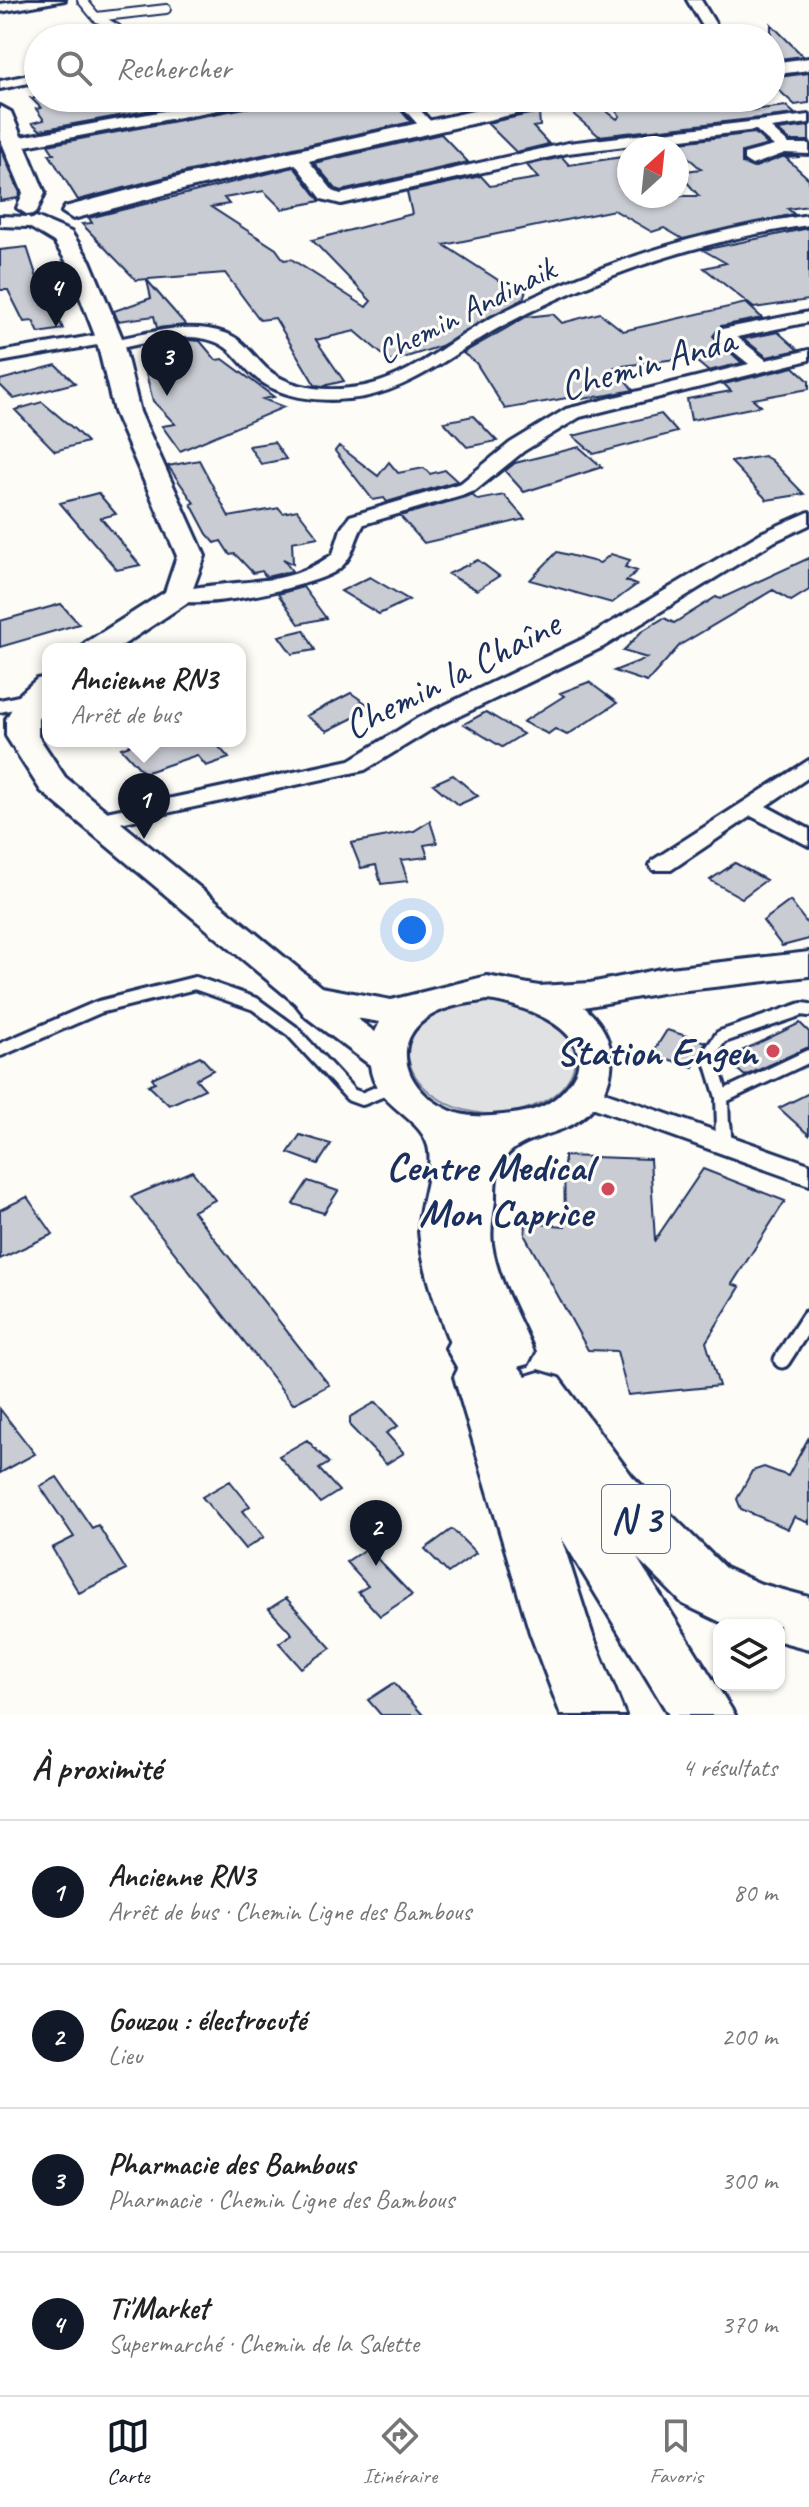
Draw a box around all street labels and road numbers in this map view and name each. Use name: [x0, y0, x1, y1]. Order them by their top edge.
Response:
street label: Chemin Andinaik: [369, 246, 564, 374]
street label: Chemin Anda: [554, 313, 744, 412]
street label: Chemin la Chaîne: [335, 598, 571, 751]
road number: N 3: [602, 1485, 670, 1553]

